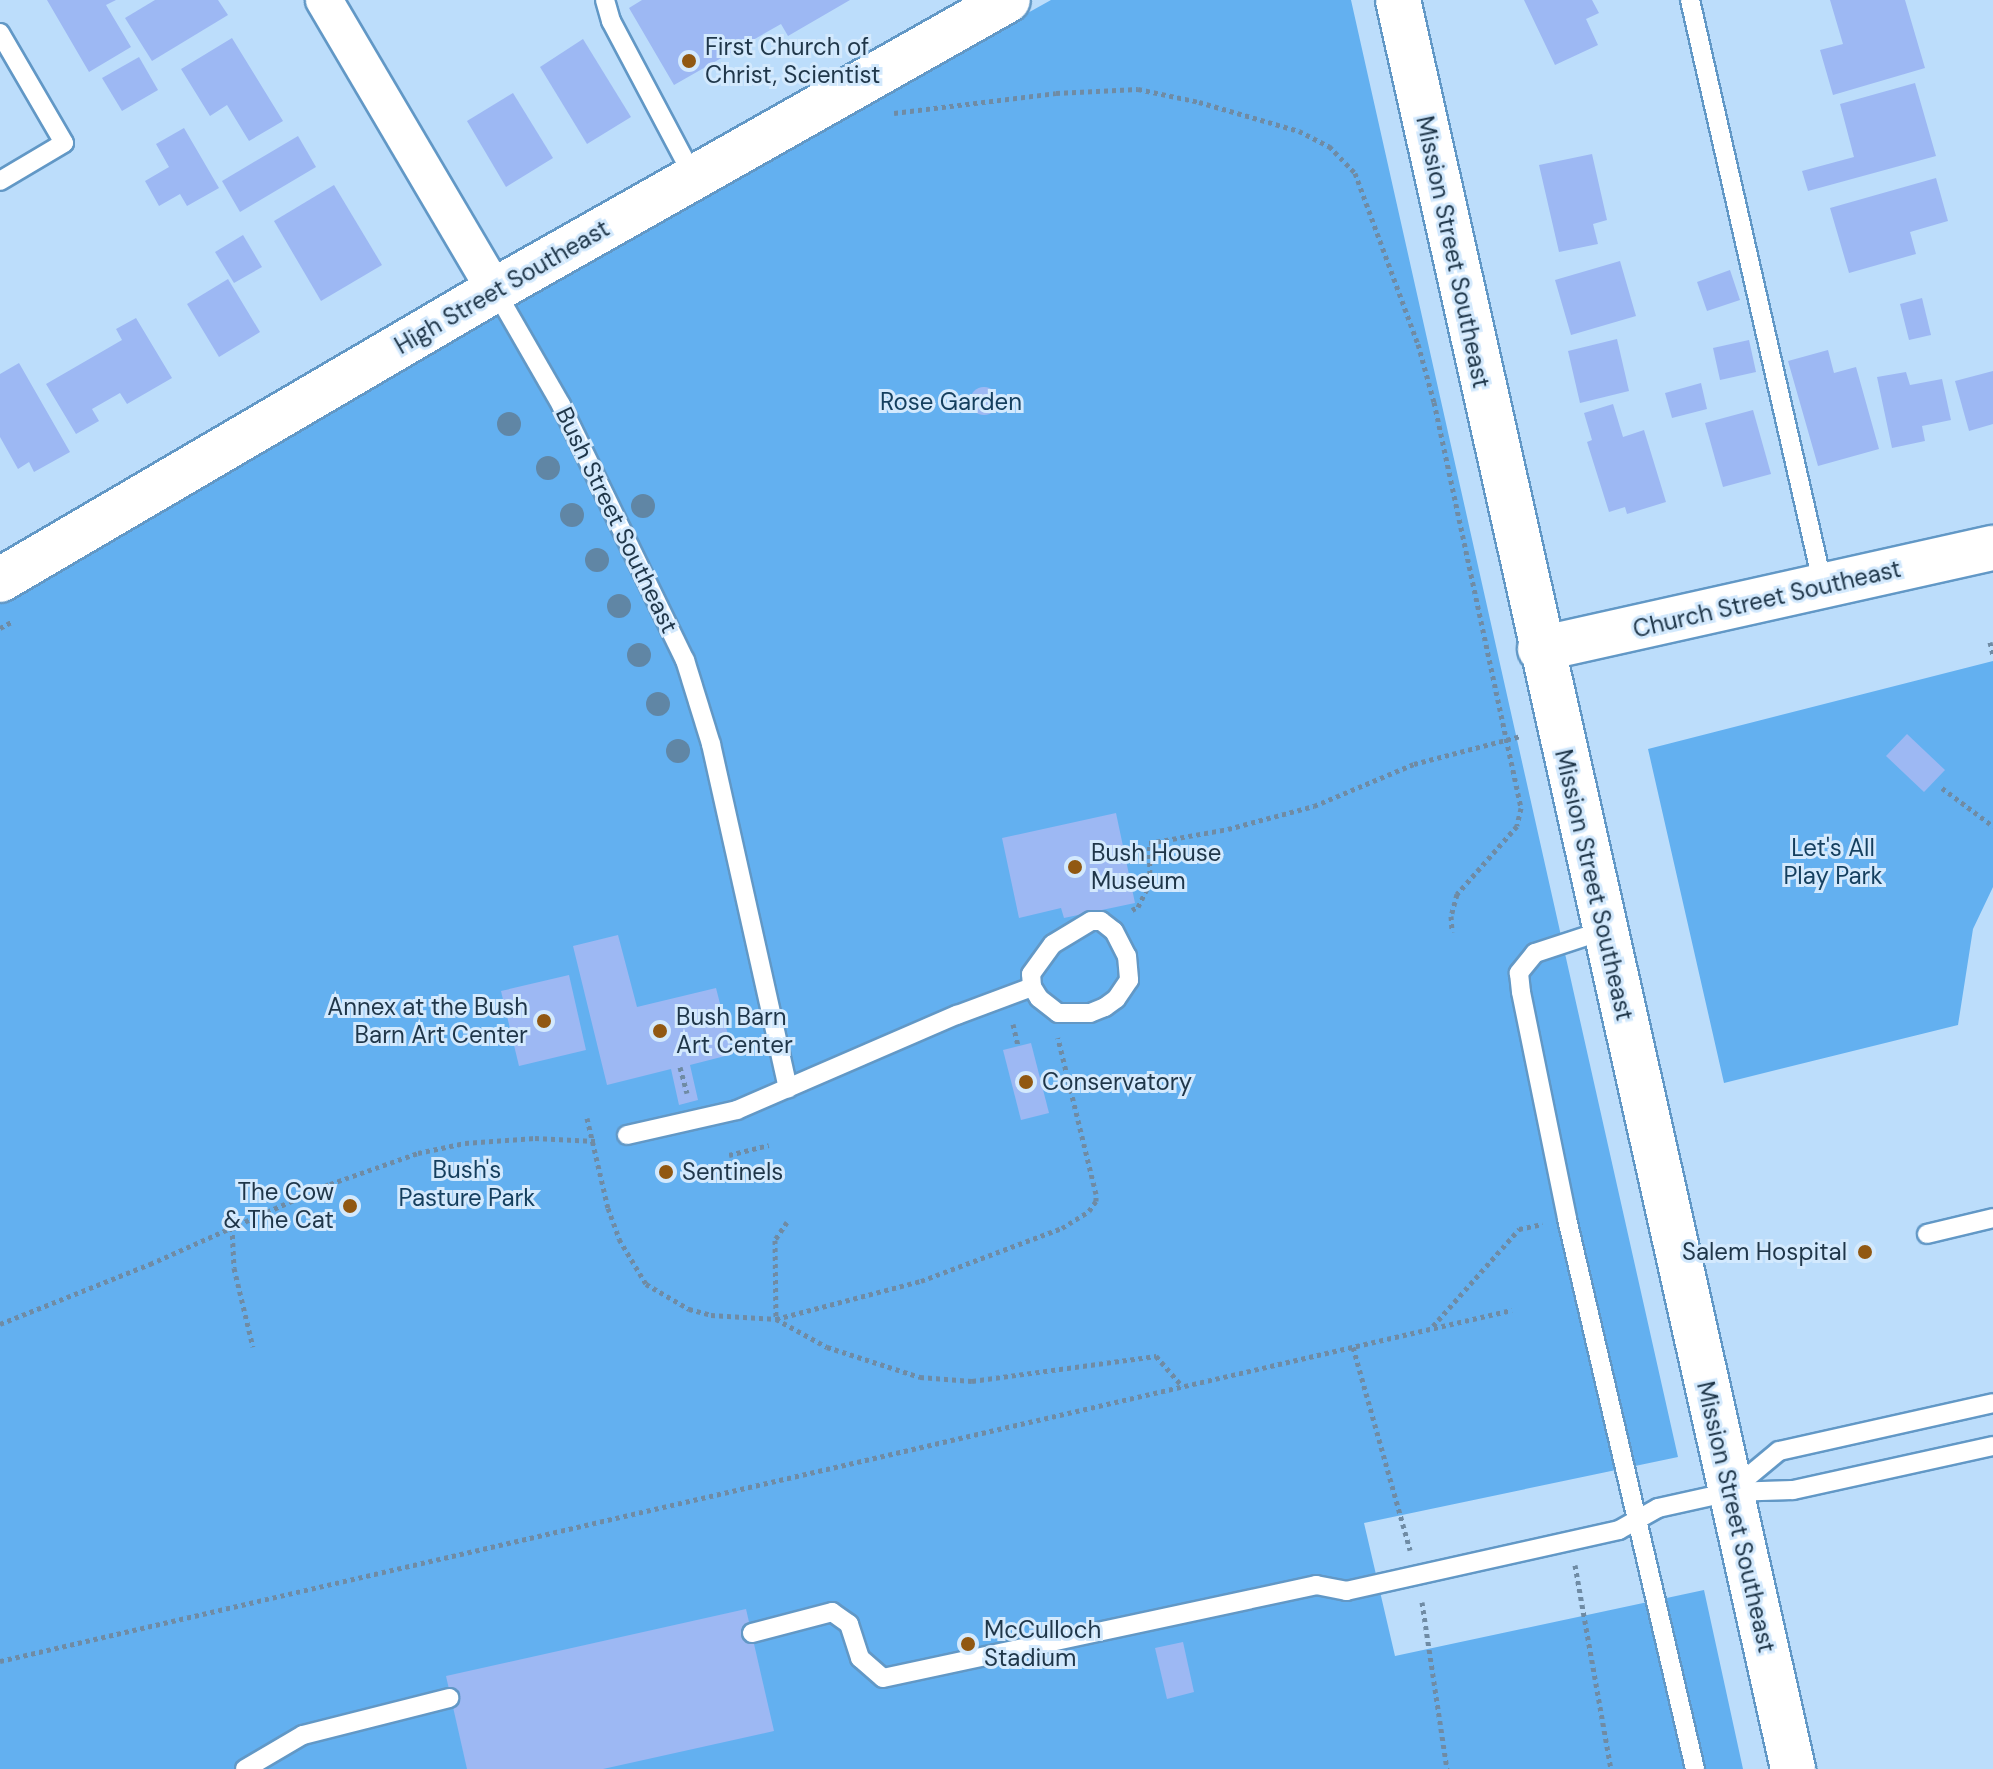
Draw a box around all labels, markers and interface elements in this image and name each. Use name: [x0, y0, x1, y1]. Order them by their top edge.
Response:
place label: First Church of Christ, Scientist: [705, 33, 880, 89]
marker: First Church of Christ, Scientist: [680, 52, 698, 70]
street label: Mission Street Southeast: [1410, 113, 1496, 391]
street label: High Street Southeast: [390, 214, 614, 360]
park label: Rose Garden: [880, 388, 1022, 416]
street label: Bush Street Southeast: [550, 402, 684, 638]
street label: Church Street Southeast: [1630, 554, 1904, 644]
street label: Mission Street Southeast: [1549, 747, 1639, 1023]
park label: Let's All Play Park: [1783, 834, 1883, 890]
place label: Bush House Museum: [1091, 839, 1221, 895]
marker: Bush House Museum: [1066, 858, 1084, 876]
place label: Annex at the Bush Barn Art Center: [327, 993, 528, 1049]
place label: Bush Barn Art Center: [676, 1003, 793, 1059]
marker: Annex at the Bush Barn Art Center: [535, 1012, 553, 1030]
marker: Bush Barn Art Center: [651, 1022, 669, 1040]
place label: Conservatory: [1042, 1068, 1192, 1096]
marker: Conservatory: [1017, 1073, 1035, 1091]
park label: Bush's Pasture Park: [399, 1156, 535, 1212]
place label: Sentinels: [682, 1158, 783, 1186]
marker: Sentinels: [657, 1163, 675, 1181]
place label: The Cow & The Cat: [223, 1178, 334, 1234]
marker: The Cow & The Cat: [341, 1197, 359, 1215]
place label: Salem Hospital: [1682, 1238, 1847, 1266]
marker: Salem Hospital: [1854, 1241, 1876, 1263]
street label: Mission Street Southeast: [1691, 1379, 1781, 1655]
place label: McCulloch Stadium: [984, 1616, 1101, 1672]
marker: McCulloch Stadium: [959, 1635, 977, 1653]

